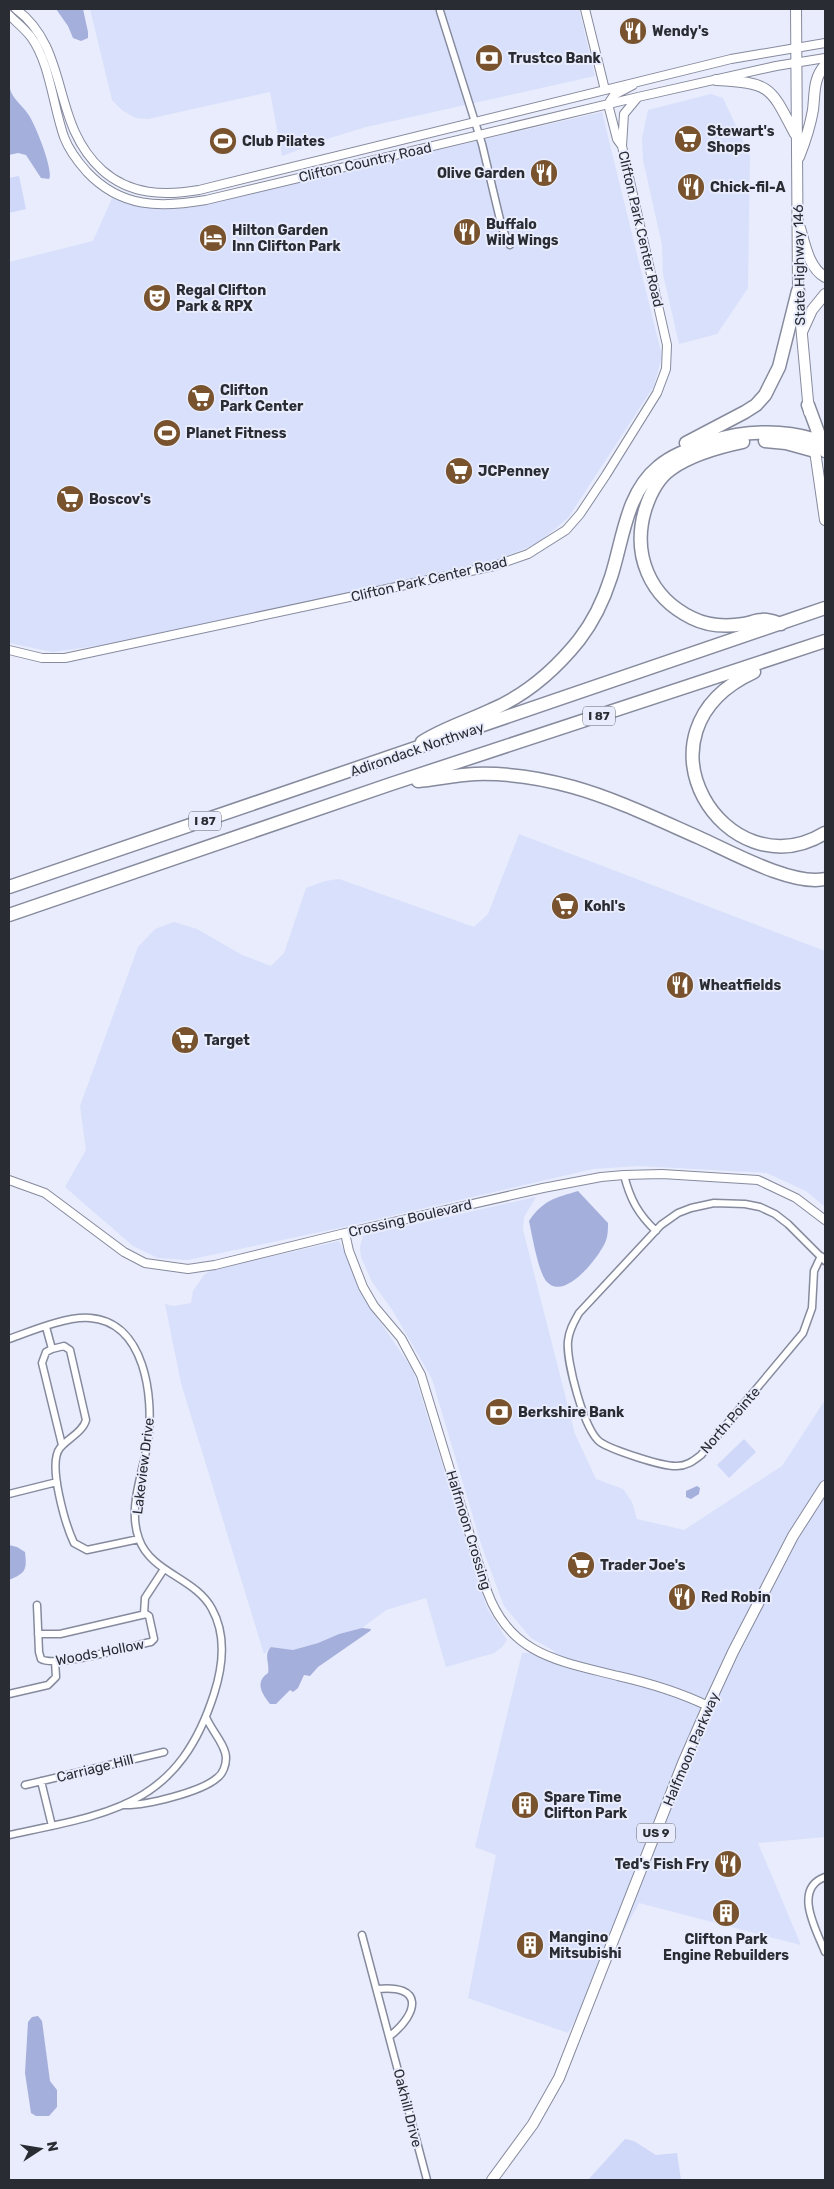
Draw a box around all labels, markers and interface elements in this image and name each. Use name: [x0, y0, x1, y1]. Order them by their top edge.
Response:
restaurant icon: Wendy's: [618, 16, 648, 46]
place label: Wendy's: [652, 23, 709, 40]
bank icon: Trustco Bank: [474, 43, 504, 73]
place label: Trustco Bank: [508, 50, 602, 67]
place label: Stewart's Shops: [707, 123, 775, 156]
supermarket icon: Stewart's Shops: [673, 124, 703, 154]
sports icon: Club Pilates: [208, 126, 238, 156]
place label: Club Pilates: [242, 133, 325, 150]
street label: Clifton Country Road: [297, 139, 433, 186]
street label: Clifton Park Center Road: [614, 149, 667, 309]
restaurant icon: Olive Garden: [529, 158, 559, 188]
place label: Olive Garden: [437, 165, 525, 182]
restaurant icon: Chick-fil-A: [676, 172, 706, 202]
place label: Chick-fil-A: [710, 179, 785, 196]
street label: State Highway 146: [790, 204, 809, 326]
place label: Buffalo Wild Wings: [486, 216, 559, 249]
restaurant icon: Buffalo Wild Wings: [452, 217, 482, 247]
place label: Hilton Garden Inn Clifton Park: [232, 222, 342, 255]
hotel icon: Hilton Garden Inn Clifton Park: [198, 223, 228, 253]
place label: Regal Clifton Park & RPX: [176, 282, 266, 315]
theatre icon: Regal Clifton Park & RPX: [142, 283, 172, 313]
place label: Clifton Park Center: [220, 382, 304, 415]
supermarket icon: Clifton Park Center: [186, 383, 216, 413]
sports icon: Planet Fitness: [152, 418, 182, 448]
place label: Planet Fitness: [186, 425, 287, 442]
supermarket icon: JCPenney: [444, 456, 474, 486]
place label: JCPenney: [478, 463, 550, 480]
supermarket icon: Boscov's: [55, 484, 85, 514]
place label: Boscov's: [89, 491, 151, 508]
street label: Clifton Park Center Road: [349, 553, 509, 606]
road number: I 87: [583, 706, 615, 726]
street label: Adirondack Northway: [348, 719, 487, 780]
road number: I 87: [189, 811, 221, 830]
supermarket icon: Kohl's: [550, 891, 580, 921]
place label: Kohl's: [584, 898, 626, 915]
restaurant icon: Wheatfields: [665, 970, 695, 1000]
place label: Wheatfields: [699, 977, 781, 994]
supermarket icon: Target: [170, 1025, 200, 1055]
place label: Target: [204, 1032, 250, 1049]
street label: Crossing Boulevard: [347, 1196, 473, 1241]
street label: North Pointe: [697, 1383, 764, 1457]
bank icon: Berkshire Bank: [484, 1397, 514, 1427]
place label: Berkshire Bank: [518, 1404, 625, 1421]
street label: Lakeview Drive: [129, 1417, 158, 1515]
street label: Halfmoon Crossing: [442, 1468, 495, 1592]
supermarket icon: Trader Joe's: [566, 1550, 596, 1580]
place label: Trader Joe's: [600, 1557, 686, 1574]
restaurant icon: Red Robin: [667, 1582, 697, 1612]
place label: Red Robin: [701, 1589, 771, 1606]
street label: Woods Hollow: [54, 1636, 146, 1669]
street label: Halfmoon Parkway: [660, 1689, 723, 1809]
street label: Carriage Hill: [55, 1751, 135, 1786]
place label: Spare Time Clifton Park: [544, 1789, 628, 1822]
building icon: Spare Time Clifton Park: [510, 1790, 540, 1820]
road number: US 9: [637, 1824, 675, 1842]
restaurant icon: Ted's Fish Fry: [713, 1849, 743, 1879]
place label: Ted's Fish Fry: [615, 1856, 710, 1873]
building icon: Clifton Park Engine Rebuilders: [711, 1898, 741, 1928]
place label: Mangino Mitsubishi: [549, 1929, 622, 1962]
building icon: Mangino Mitsubishi: [515, 1930, 545, 1960]
place label: Clifton Park Engine Rebuilders: [663, 1931, 789, 1964]
street label: Oakhill Drive: [390, 2067, 426, 2149]
north arrow: [15, 2124, 65, 2174]
text: N: [43, 2140, 62, 2153]

